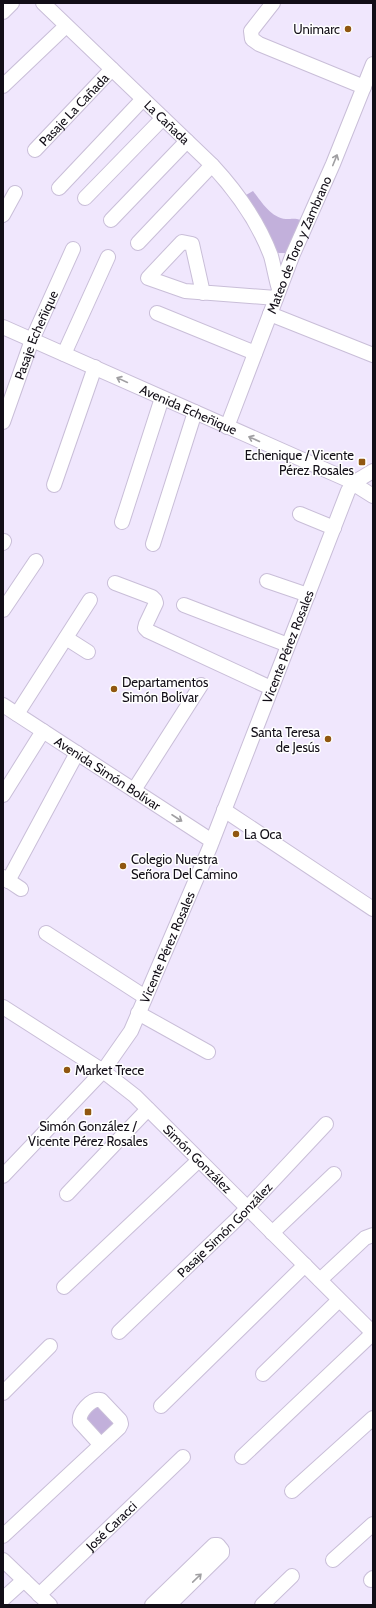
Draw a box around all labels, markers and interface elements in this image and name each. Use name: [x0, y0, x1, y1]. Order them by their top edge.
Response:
place label: Unimarc: [293, 21, 340, 37]
marker: Unimarc: [343, 24, 353, 34]
street label: Pasaje La Cañada: [35, 69, 112, 149]
street label: La Cañada: [141, 97, 194, 148]
one-way arrow: [332, 155, 339, 167]
street label: Mateo de Toro y Zambrano: [263, 173, 335, 316]
street label: Pasaje Echeñique: [11, 288, 61, 382]
one-way arrow: [117, 376, 129, 383]
street label: Avenida Echeñique: [138, 381, 240, 438]
one-way arrow: [248, 435, 260, 442]
place label: Echenique / Vicente Pérez Rosales: [245, 447, 355, 478]
marker: Echenique / Vicente Pérez Rosales: [357, 457, 367, 467]
street label: Vicente Pérez Rosales: [259, 587, 317, 705]
place label: Departamentos Simón Bolívar: [122, 674, 209, 705]
marker: Departamentos Simón Bolívar: [109, 684, 119, 694]
place label: Santa Teresa de Jesús: [251, 724, 321, 755]
street label: Avenida Simón Bolívar: [52, 733, 165, 814]
marker: Santa Teresa de Jesús: [323, 734, 333, 744]
one-way arrow: [171, 814, 182, 822]
place label: La Oca: [244, 826, 283, 842]
marker: La Oca: [231, 829, 241, 839]
place label: Colegio Nuestra Señora Del Camino: [131, 851, 238, 882]
marker: Colegio Nuestra Señora Del Camino: [118, 861, 128, 871]
street label: Vicente Pérez Rosales: [136, 888, 198, 1005]
place label: Market Trece: [75, 1062, 145, 1078]
marker: Market Trece: [62, 1065, 72, 1075]
marker: Simón González / Vicente Pérez Rosales: [83, 1107, 93, 1117]
place label: Simón González / Vicente Pérez Rosales: [28, 1118, 148, 1149]
street label: Simón González: [160, 1121, 235, 1196]
street label: Pasaje Simón González: [173, 1179, 275, 1280]
street label: José Caracci: [82, 1498, 140, 1555]
one-way arrow: [192, 1573, 202, 1583]

